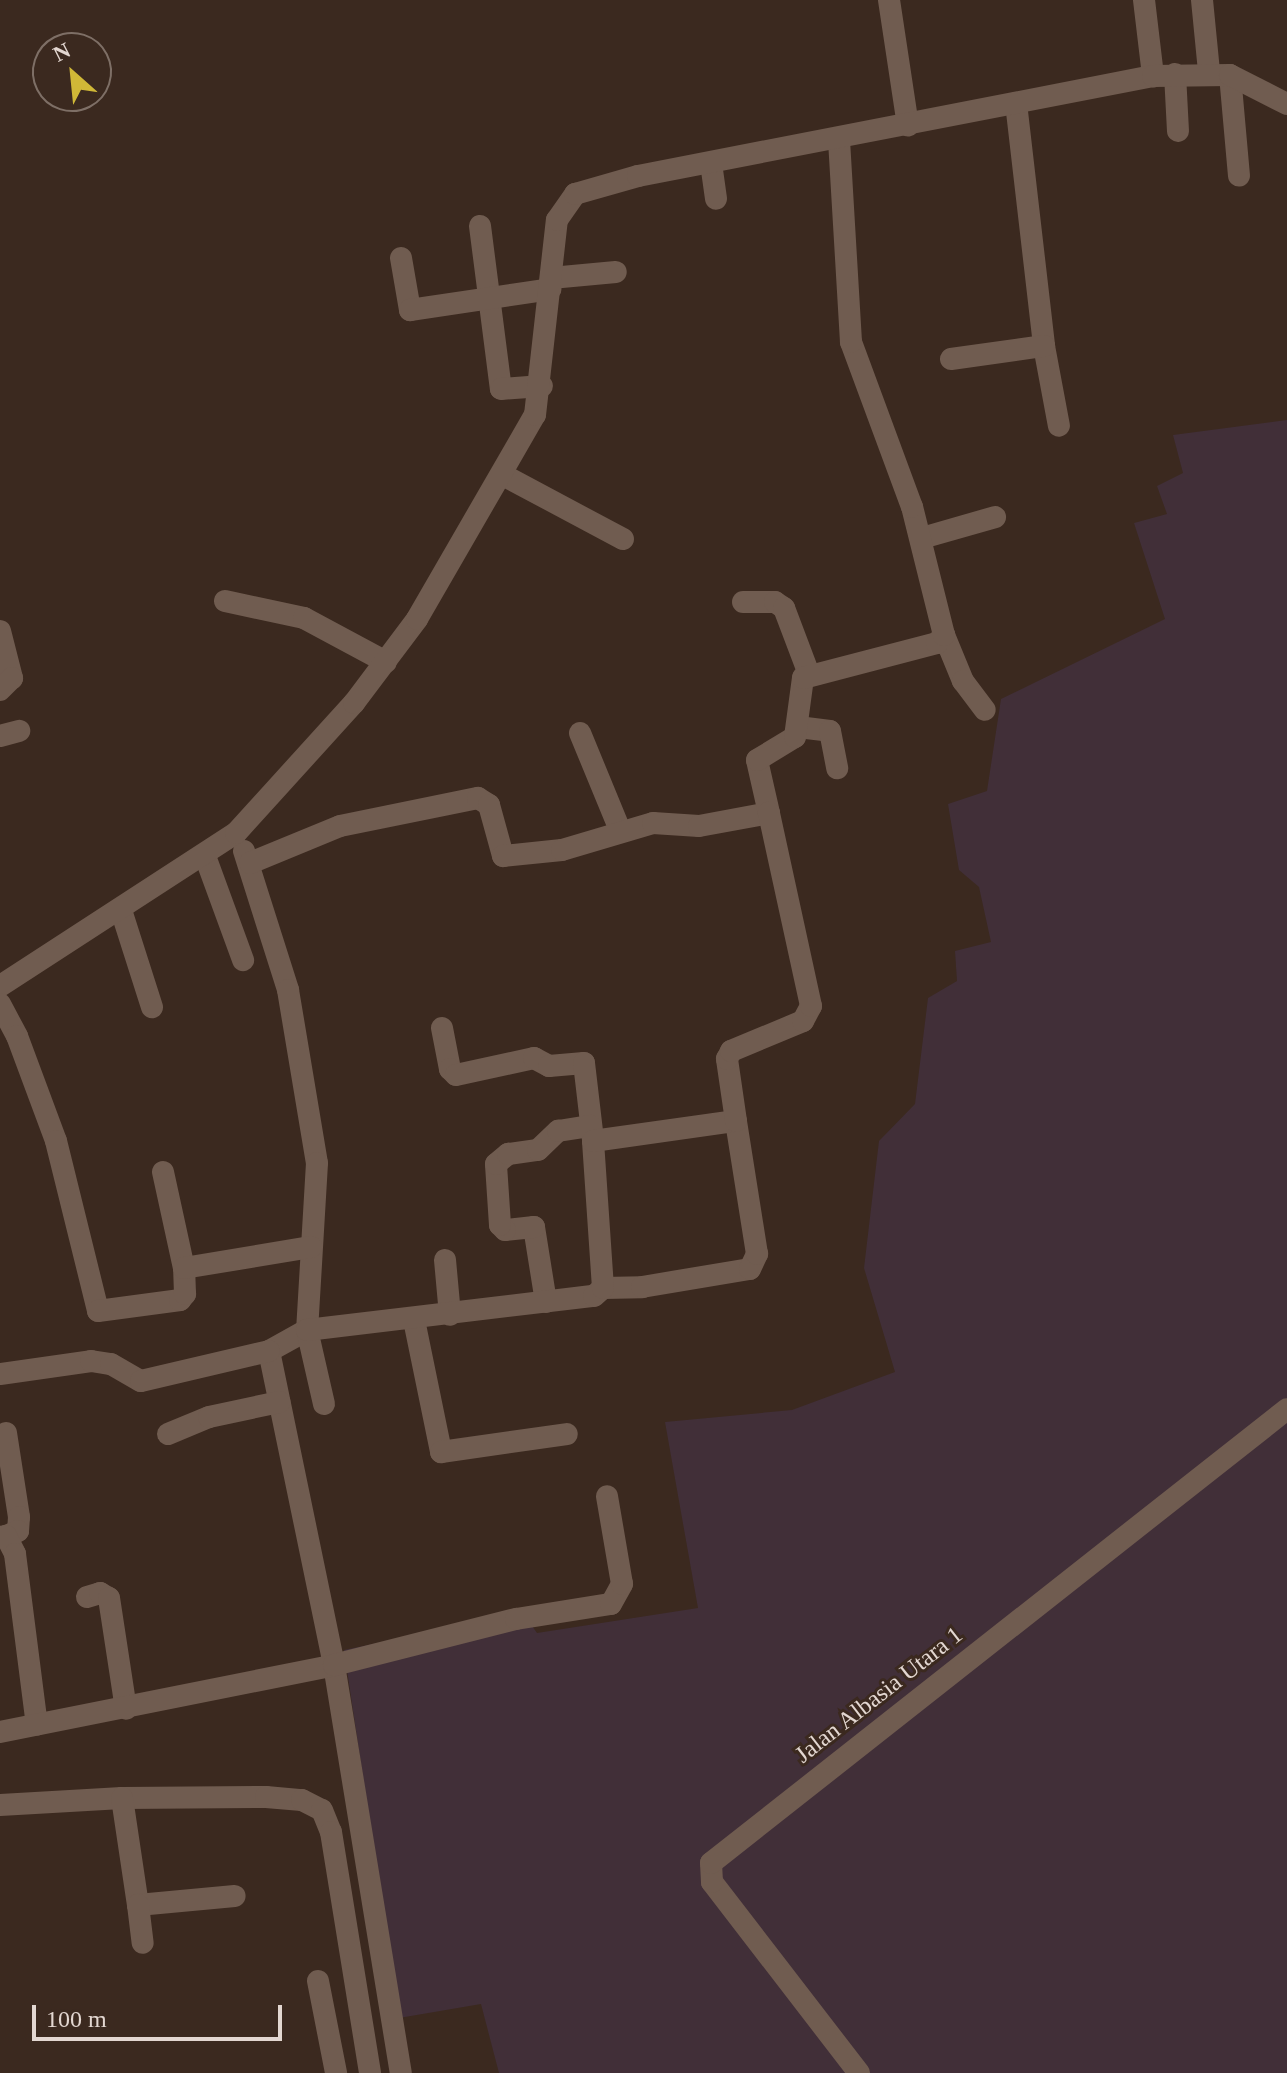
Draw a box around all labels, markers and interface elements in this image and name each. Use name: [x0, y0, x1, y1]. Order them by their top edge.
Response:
north arrow: [32, 32, 112, 112]
text: N: [49, 37, 75, 67]
street label: Jalan Albasia Utara 1: [789, 1620, 969, 1770]
scale bar: [36, 1989, 286, 2039]
text: 100 m: [46, 2006, 107, 2032]

